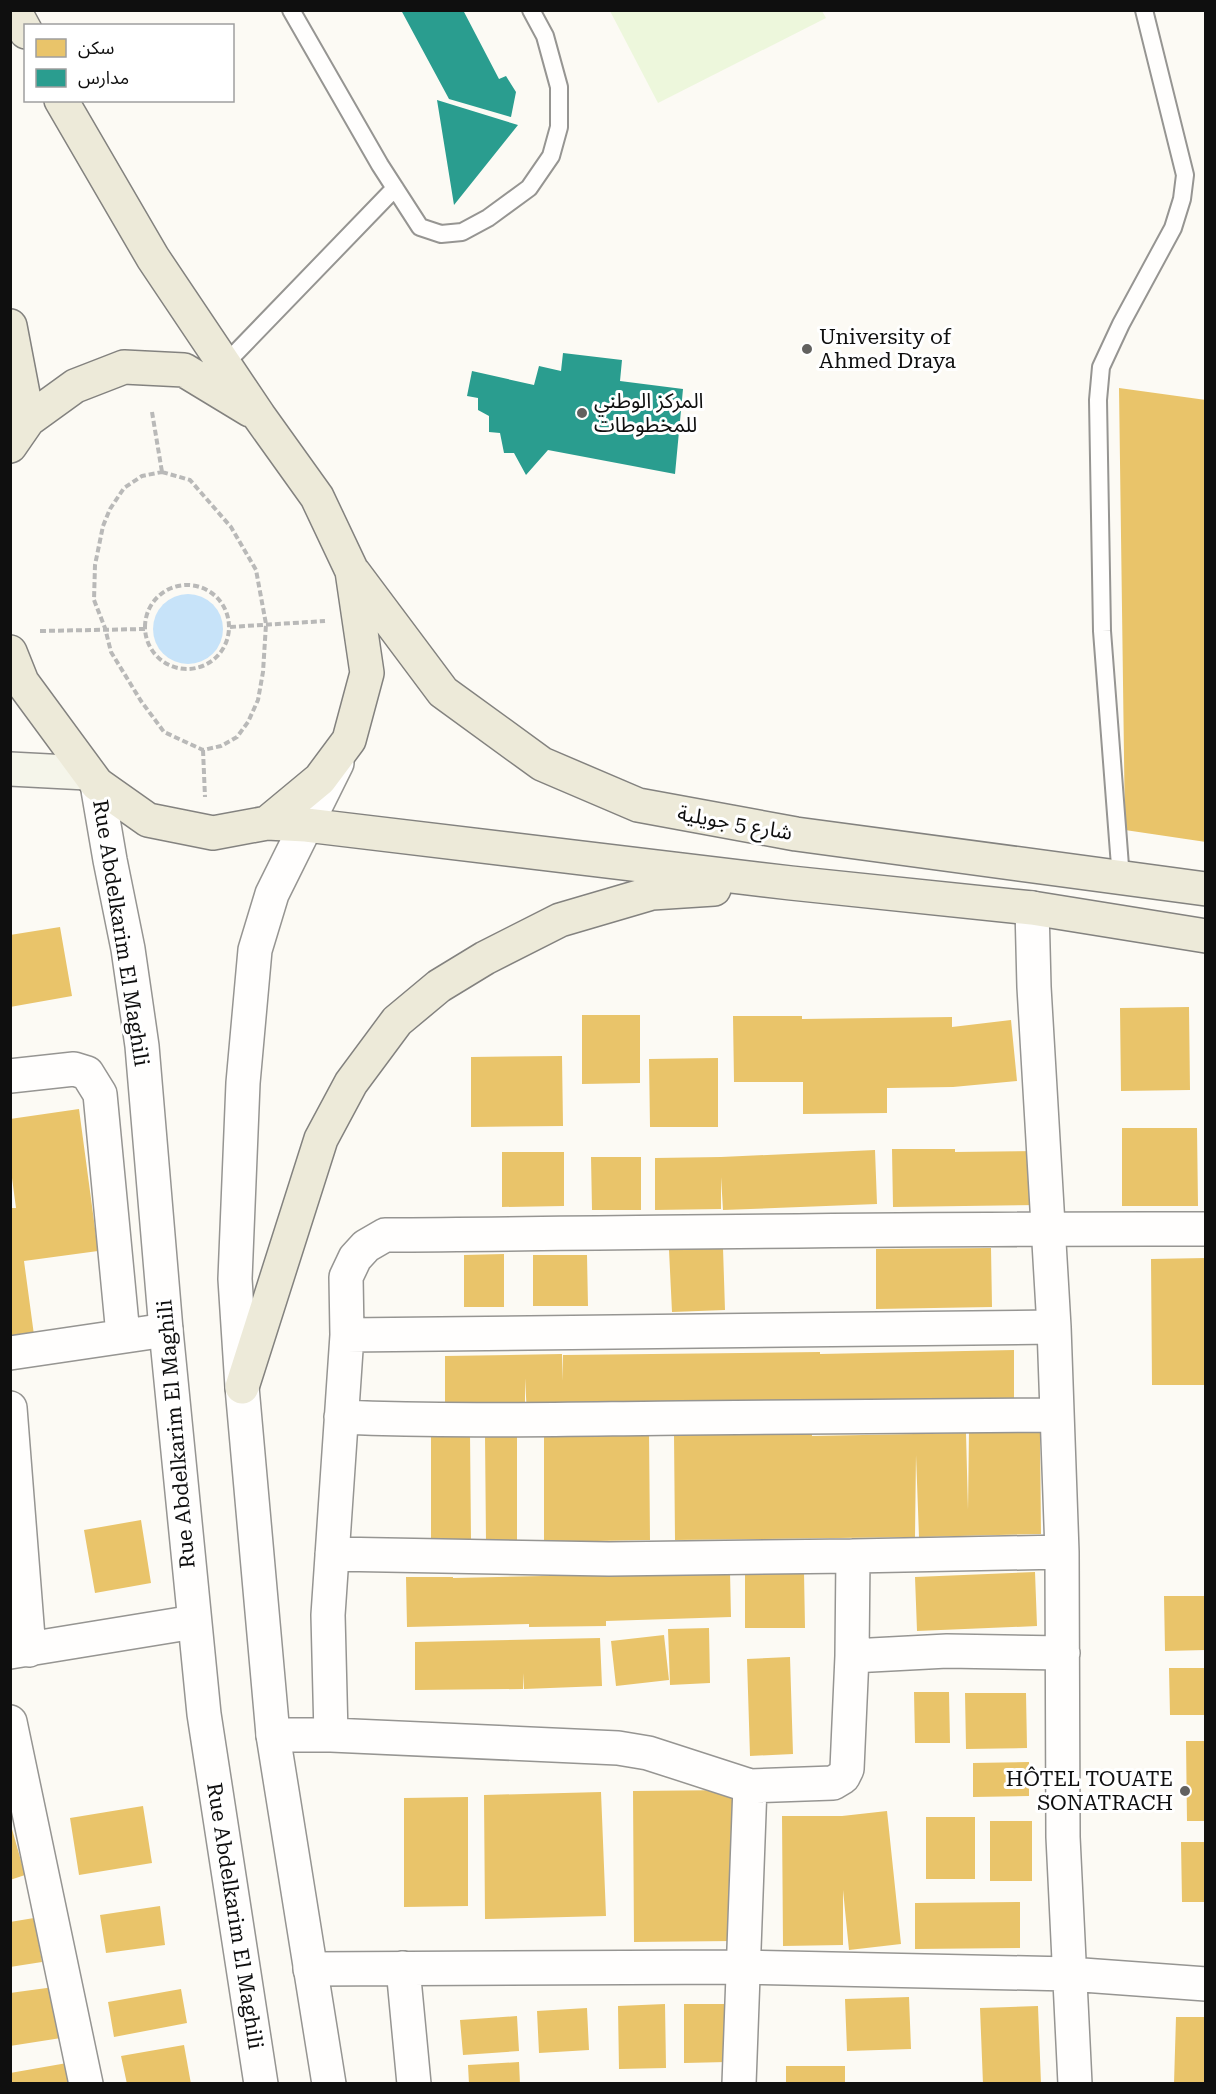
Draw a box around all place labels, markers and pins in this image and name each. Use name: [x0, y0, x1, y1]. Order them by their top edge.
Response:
place label: University of Ahmed Draya: [819, 325, 957, 373]
marker: University of Ahmed Draya: [800, 342, 814, 356]
place label: المركز الوطني للمخطوطات: [594, 389, 704, 437]
marker: المركز الوطني للمخطوطات: [575, 406, 589, 420]
place label: HÔTEL TOUATE SONATRACH: [1006, 1766, 1173, 1815]
marker: HÔTEL TOUATE SONATRACH: [1178, 1784, 1192, 1798]

